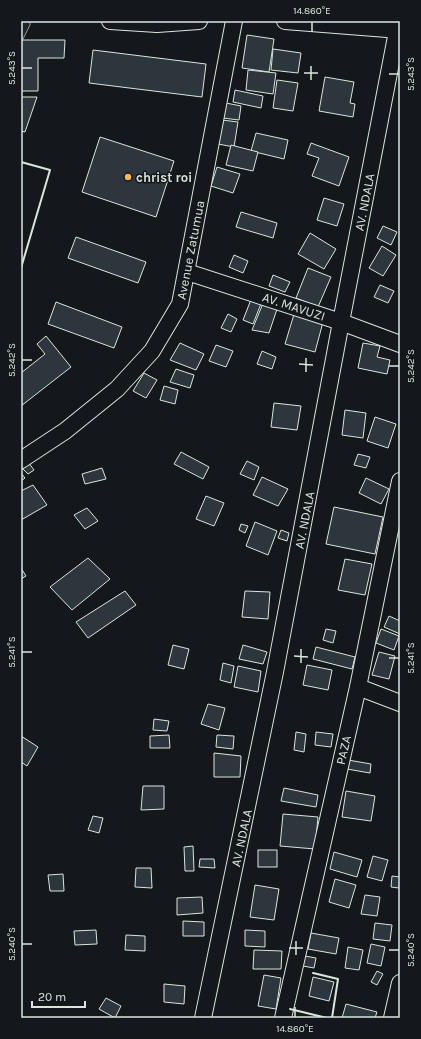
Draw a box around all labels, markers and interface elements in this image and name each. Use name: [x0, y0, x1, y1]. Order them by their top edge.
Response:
text: 14.860°E: [293, 5, 331, 17]
text: 5.243°S: [6, 51, 18, 85]
text: 5.243°S: [405, 57, 417, 91]
place label: christ roi: [136, 170, 192, 185]
marker: christ roi: [123, 172, 133, 182]
street label: AV. NDALA: [352, 172, 378, 232]
street label: Avenue Zatumua: [174, 199, 207, 301]
street label: AV. MAVUZI: [261, 289, 327, 324]
text: 5.242°S: [6, 343, 18, 377]
text: 5.242°S: [405, 349, 417, 383]
street label: AV. NDALA: [292, 490, 318, 550]
text: 5.241°S: [6, 636, 18, 668]
text: 5.241°S: [405, 642, 417, 674]
street label: PAZA: [333, 734, 354, 766]
street label: AV. NDALA: [228, 808, 255, 868]
text: 5.240°S: [6, 927, 18, 961]
text: 5.240°S: [405, 933, 417, 967]
scale bar: [32, 983, 85, 1009]
text: 20 m: [38, 990, 66, 1004]
text: 14.860°E: [276, 1023, 314, 1035]

